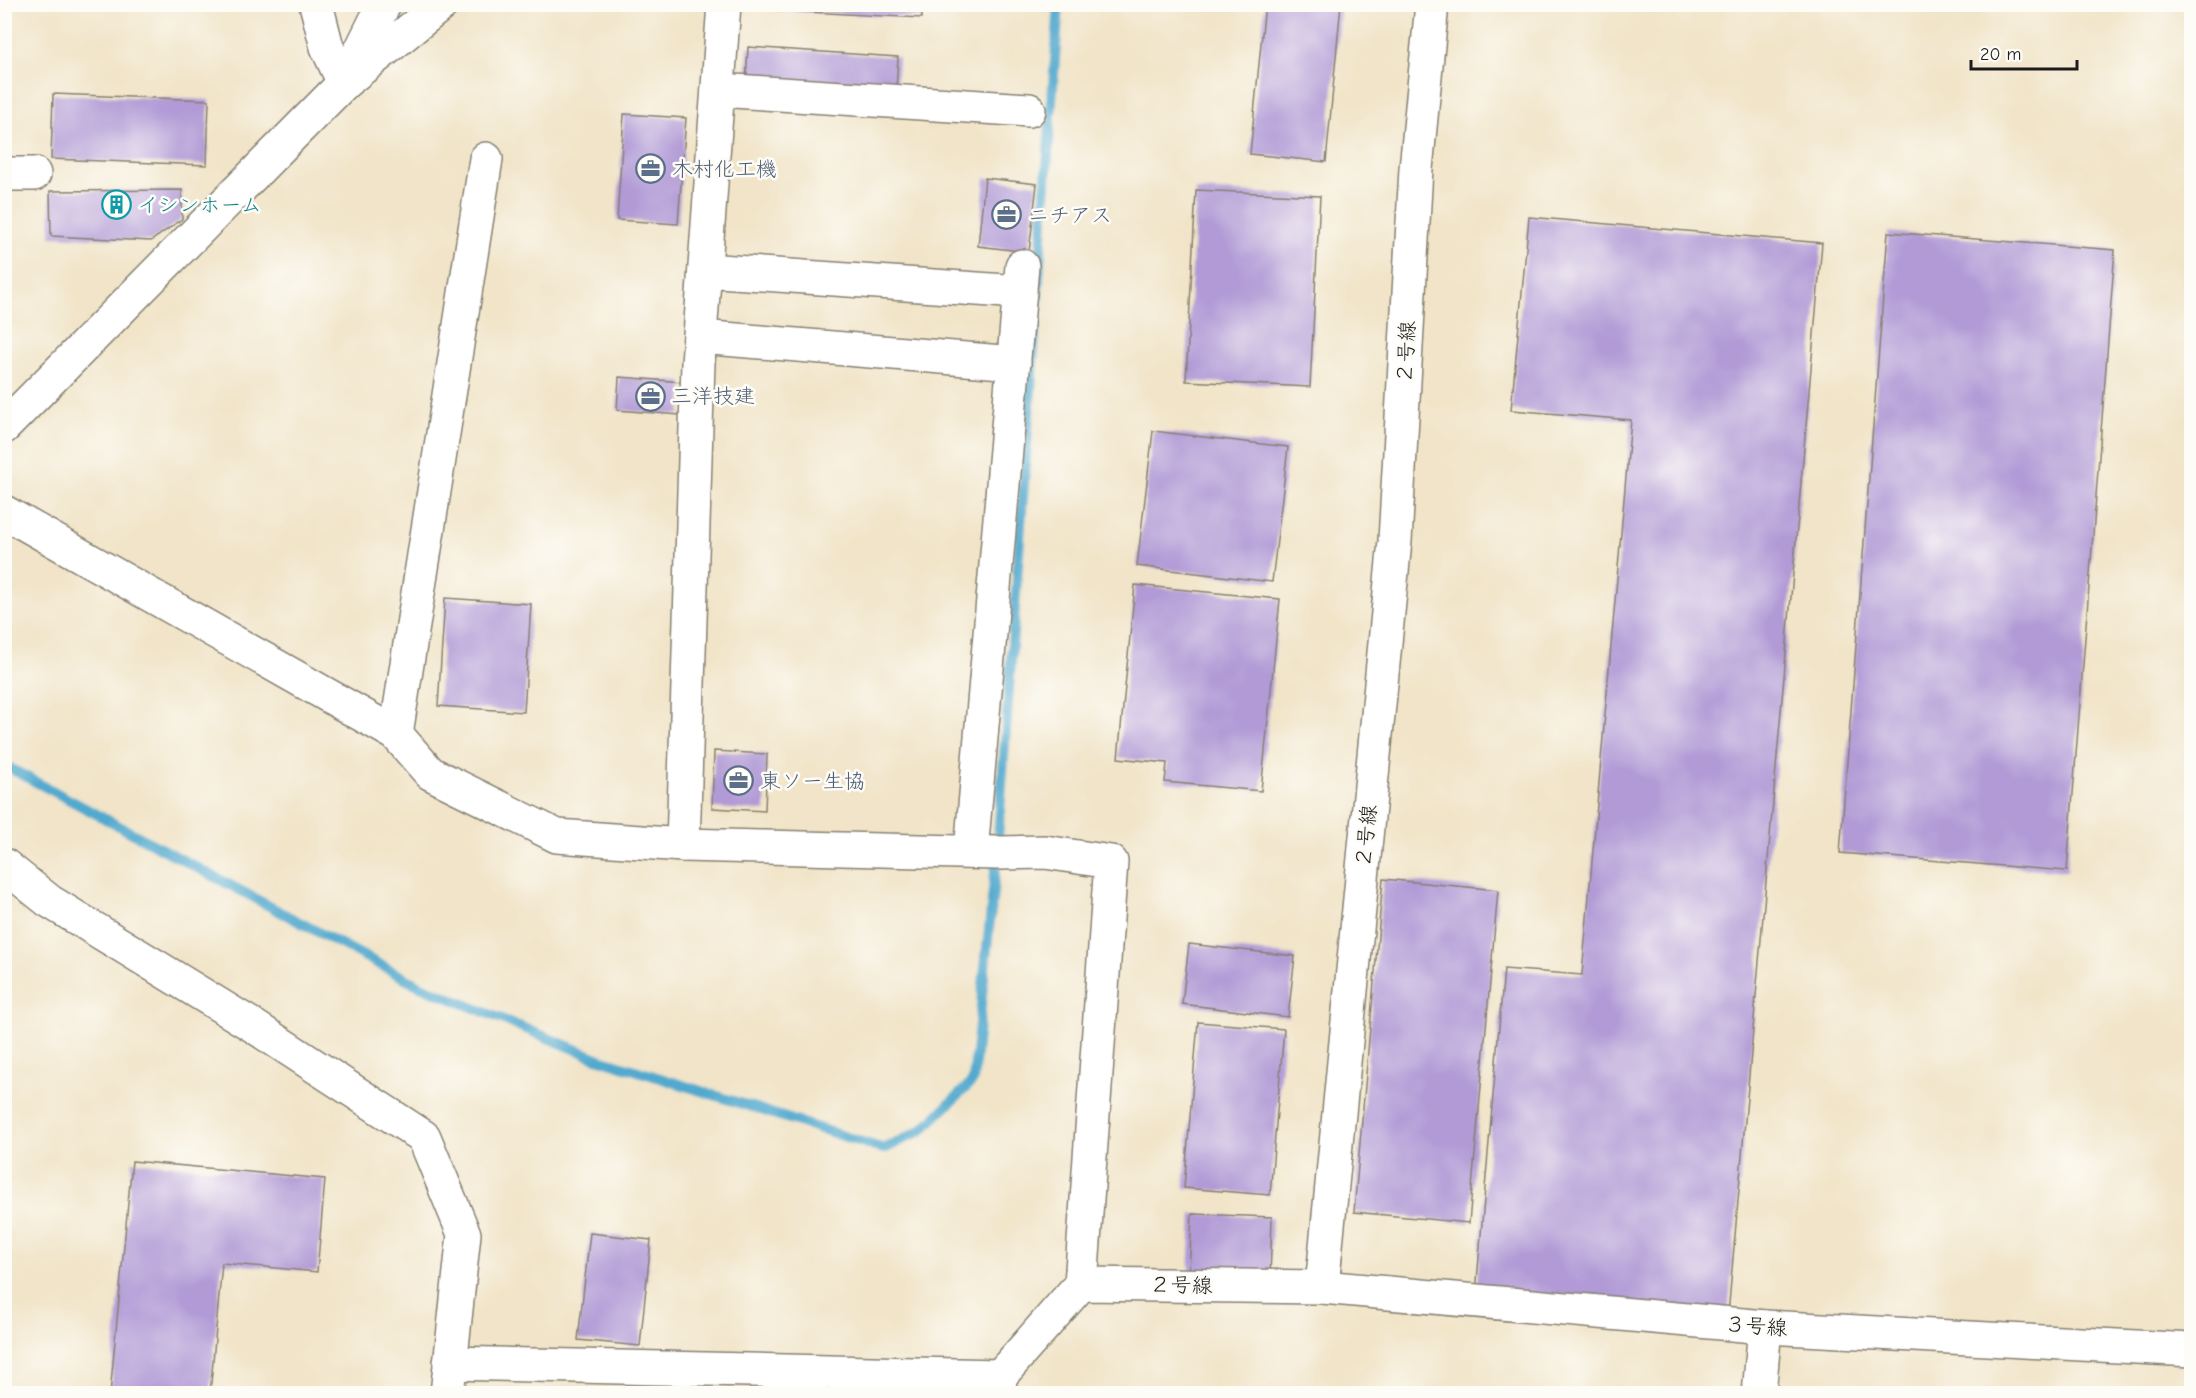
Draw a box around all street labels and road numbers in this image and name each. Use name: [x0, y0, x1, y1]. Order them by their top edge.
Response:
street label: ２号線: [1392, 320, 1420, 384]
street label: ２号線: [1351, 803, 1381, 869]
street label: ２号線: [1149, 1272, 1213, 1298]
street label: ３号線: [1724, 1312, 1788, 1340]

